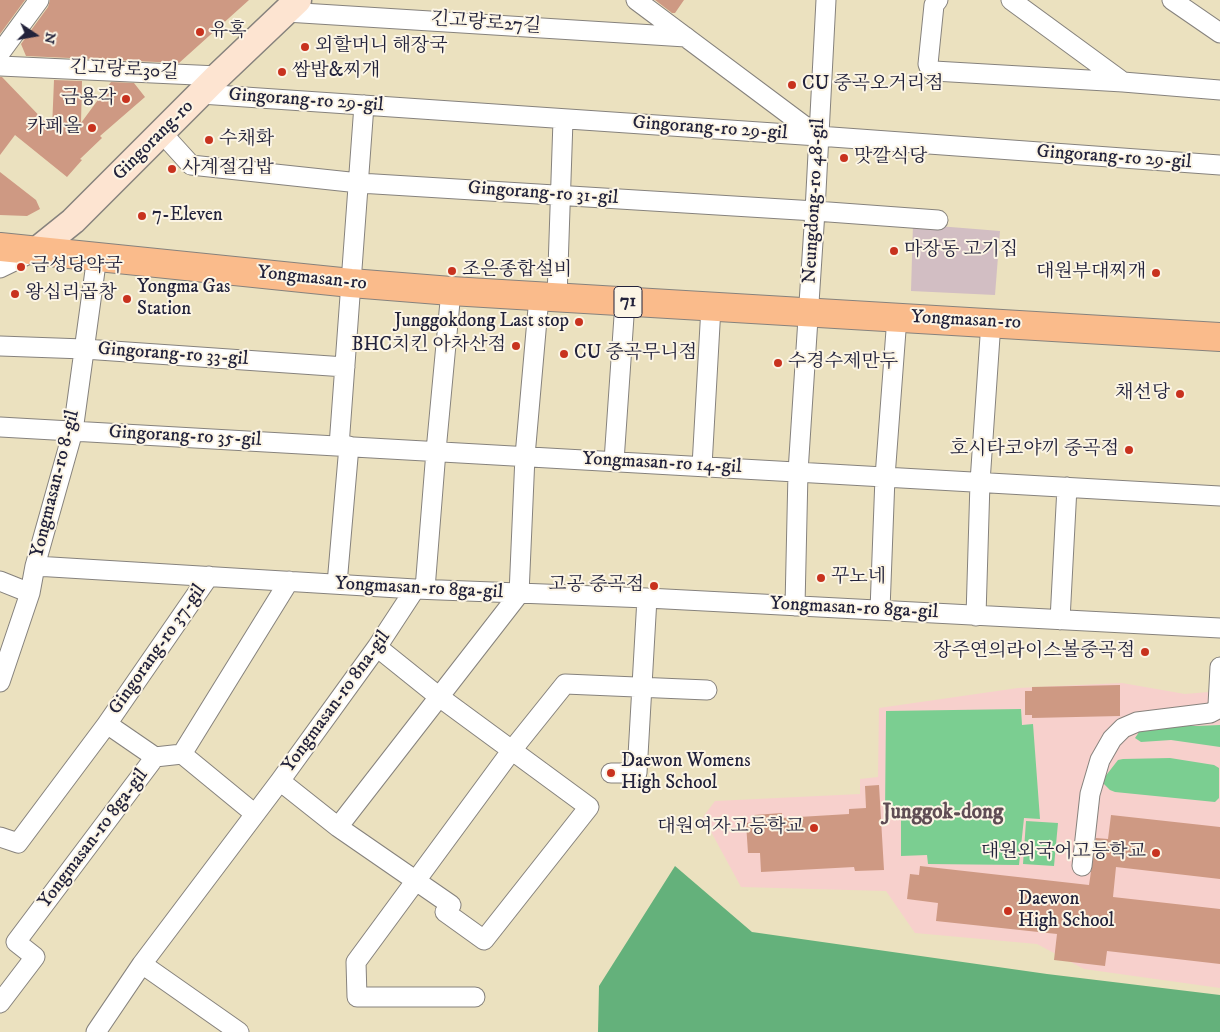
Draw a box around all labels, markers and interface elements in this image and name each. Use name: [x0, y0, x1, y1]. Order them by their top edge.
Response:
street label: 긴고랑로27길: [430, 9, 542, 39]
north arrow: [10, 10, 60, 60]
place label: 유혹: [210, 21, 247, 43]
marker: 유혹: [194, 26, 206, 38]
text: N: [40, 31, 60, 46]
place label: 외할머니 해장국: [315, 36, 448, 58]
marker: 외할머니 해장국: [299, 41, 311, 53]
street label: 긴고랑로30길: [69, 57, 179, 85]
place label: 쌈밥&찌개: [292, 61, 380, 83]
marker: 쌈밥&찌개: [276, 66, 288, 78]
place label: CU 중곡오거리점: [802, 74, 944, 96]
marker: CU 중곡오거리점: [786, 79, 798, 91]
street label: Gingorang-ro 29-gil: [228, 84, 384, 118]
place label: 금용각: [61, 88, 116, 110]
marker: 금용각: [120, 93, 132, 105]
street label: Gingorang-ro: [109, 96, 199, 186]
street label: Gingorang-ro 29-gil: [632, 112, 788, 146]
place label: 카페올: [27, 117, 82, 139]
street label: Neungdong-ro 48-gil: [799, 118, 831, 284]
marker: 카페올: [86, 122, 98, 134]
place label: 수채화: [219, 129, 274, 151]
marker: 수채화: [203, 134, 215, 146]
street label: Gingorang-ro 29-gil: [1036, 141, 1192, 175]
place label: 맛깔식당: [854, 147, 927, 169]
marker: 맛깔식당: [838, 152, 850, 164]
place label: 사계절김밥: [182, 158, 274, 180]
marker: 사계절김밥: [166, 163, 178, 175]
street label: Gingorang-ro 31-gil: [467, 177, 619, 211]
place label: 7-Eleven: [152, 205, 223, 227]
marker: 7-Eleven: [136, 210, 148, 222]
place label: 마장동 고기집: [904, 240, 1018, 262]
marker: 마장동 고기집: [888, 245, 900, 257]
place label: 금성당약국: [31, 256, 123, 278]
place label: 조은종합설비: [462, 260, 572, 282]
marker: 금성당약국: [15, 261, 27, 273]
street label: Yongmasan-ro: [256, 262, 368, 296]
place label: 대원부대찌개: [1036, 262, 1146, 284]
marker: 조은종합설비: [446, 265, 458, 277]
marker: 대원부대찌개: [1150, 267, 1162, 279]
place label: Yongma Gas Station: [137, 277, 230, 321]
place label: 왕십리곱창: [25, 283, 117, 305]
road number: 71: [614, 286, 642, 318]
marker: 왕십리곱창: [9, 288, 21, 300]
marker: Yongma Gas Station: [121, 293, 133, 305]
street label: Yongmasan-ro: [911, 307, 1021, 335]
place label: Junggokdong Last stop: [394, 311, 569, 333]
marker: Junggokdong Last stop: [573, 316, 585, 328]
place label: BHC치킨 아차산점: [351, 335, 506, 357]
street label: Gingorang-ro 33-gil: [97, 338, 249, 372]
marker: BHC치킨 아차산점: [510, 340, 522, 352]
place label: CU 중곡무니점: [574, 343, 697, 365]
marker: CU 중곡무니점: [558, 348, 570, 360]
place label: 수경수제만두: [788, 352, 898, 374]
marker: 수경수제만두: [772, 357, 784, 369]
place label: 채선당: [1115, 383, 1170, 405]
marker: 채선당: [1174, 388, 1186, 400]
street label: Yongmasan-ro 8-gil: [27, 408, 85, 560]
street label: Gingorang-ro 35-gil: [108, 422, 262, 452]
place label: 호시타코야끼 중곡점: [950, 439, 1119, 461]
marker: 호시타코야끼 중곡점: [1123, 444, 1135, 456]
street label: Yongmasan-ro 14-gil: [582, 448, 742, 480]
place label: 꾸노네: [831, 567, 886, 589]
marker: 꾸노네: [815, 572, 827, 584]
street label: Yongmasan-ro 8ga-gil: [334, 573, 504, 605]
place label: 고공 중곡점: [548, 575, 644, 597]
marker: 고공 중곡점: [648, 580, 660, 592]
street label: Gingorang-ro 37-gil: [105, 581, 211, 719]
street label: Yongmasan-ro 8ga-gil: [769, 593, 939, 625]
street label: Yongmasan-ro 8na-gil: [278, 627, 396, 777]
place label: 장주연의라이스볼중곡점: [933, 641, 1135, 663]
marker: 장주연의라이스볼중곡점: [1139, 646, 1151, 658]
place label: Daewon Womens High School: [621, 751, 751, 795]
street label: Yongmasan-ro 8ga-gil: [34, 765, 154, 913]
marker: Daewon Womens High School: [605, 767, 617, 779]
district label: Junggok-dong: [883, 801, 1003, 827]
place label: 대원여자고등학교: [657, 817, 804, 839]
marker: 대원여자고등학교: [808, 822, 820, 834]
place label: 대원외국어고등학교: [981, 842, 1146, 864]
marker: 대원외국어고등학교: [1150, 847, 1162, 859]
place label: Daewon High School: [1018, 889, 1114, 933]
marker: Daewon High School: [1002, 905, 1014, 917]

